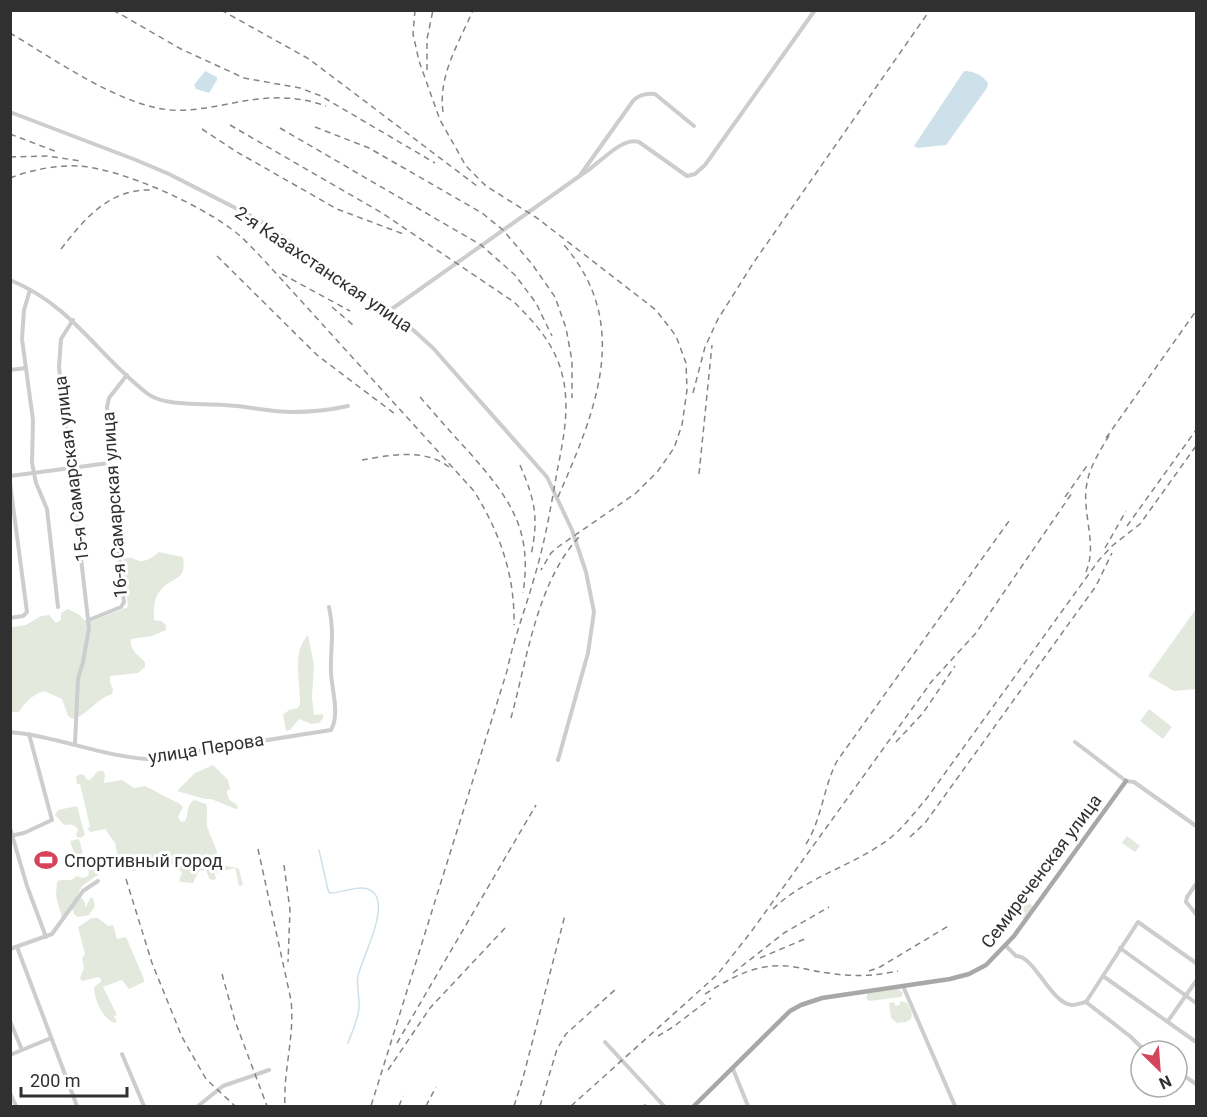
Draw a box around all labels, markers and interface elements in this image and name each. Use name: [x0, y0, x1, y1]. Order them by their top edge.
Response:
street label: 2-я Казахстанская улица: [231, 202, 417, 336]
street label: 15-я Самарская улица: [49, 375, 93, 563]
street label: 16-я Самарская улица: [97, 411, 131, 599]
street label: улица Перова: [147, 728, 265, 768]
street label: Семиреченская улица: [976, 790, 1106, 952]
sports icon: Спортивный город: [33, 847, 59, 873]
place label: Спортивный город: [64, 850, 223, 871]
north arrow: [1129, 1039, 1189, 1099]
scale bar: [21, 1060, 128, 1098]
text: 200 m: [30, 1070, 81, 1091]
text: N: [1156, 1071, 1174, 1093]

